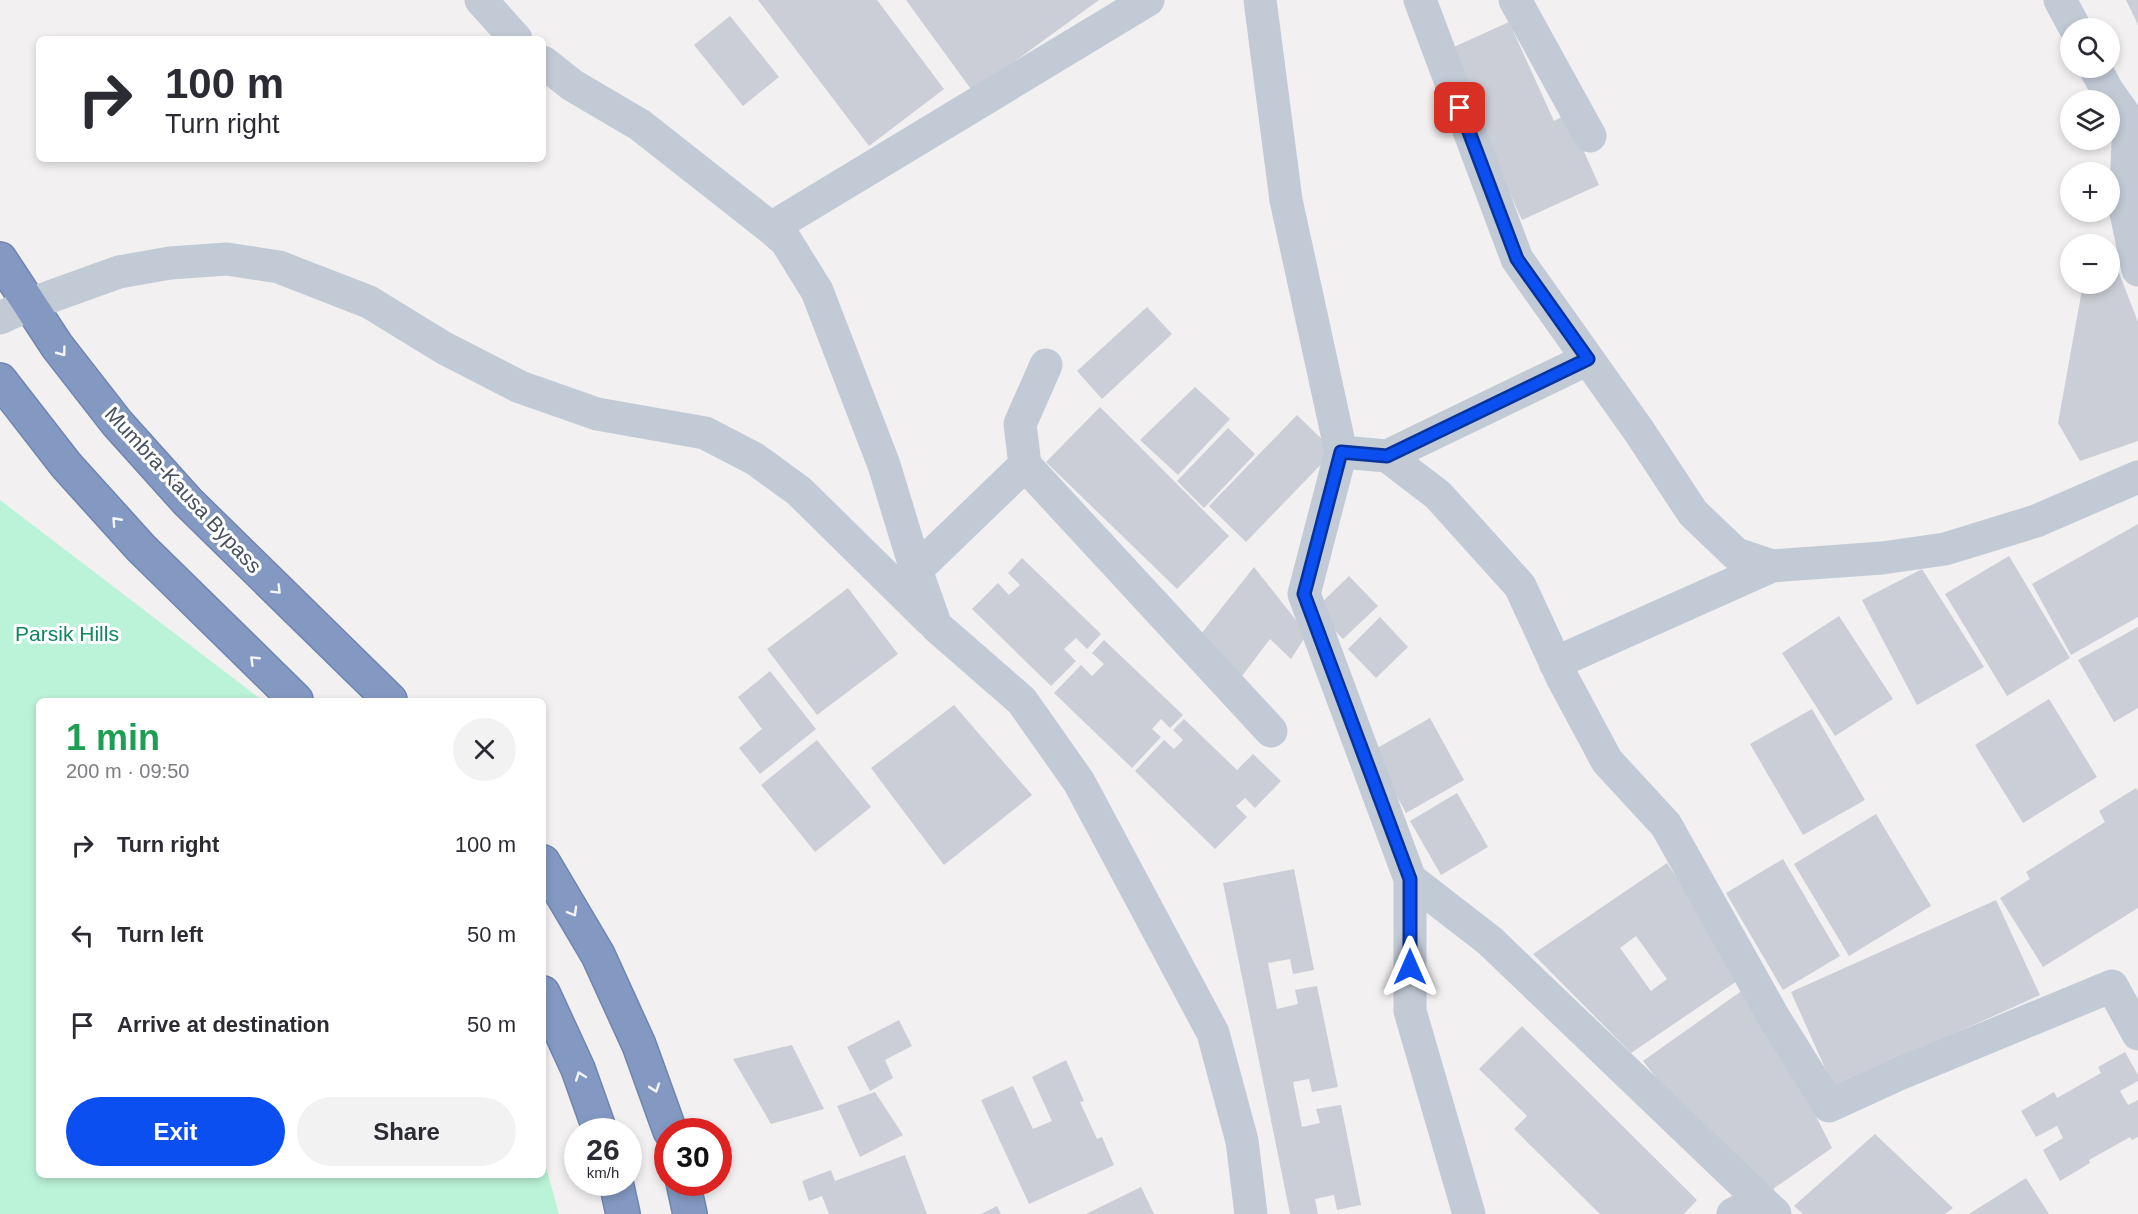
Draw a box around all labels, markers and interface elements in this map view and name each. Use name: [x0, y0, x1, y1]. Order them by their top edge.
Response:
map controls: [2060, 18, 2120, 294]
button: search: [2060, 18, 2120, 78]
icon: right: [66, 60, 144, 138]
text: 100 m: [165, 60, 284, 107]
pin: [1434, 82, 1485, 133]
button: layers: [2060, 90, 2120, 150]
icon: arrive: [1443, 91, 1476, 124]
text: Turn right: [165, 109, 280, 139]
button: +: [2060, 162, 2120, 222]
button: −: [2060, 234, 2120, 294]
one-way arrow: [55, 346, 66, 357]
street label: Mumbra-Kausa Bypass: [101, 402, 266, 577]
one-way arrow: [112, 518, 123, 528]
one-way arrow: [271, 583, 281, 594]
park label: Parsik Hills: [15, 622, 119, 645]
one-way arrow: [250, 656, 261, 667]
text: 1 min: [66, 717, 160, 758]
button: close: [453, 718, 516, 781]
text: 200 m · 09:50: [66, 760, 189, 782]
icon: right: [66, 829, 99, 862]
text: Turn right: [117, 832, 219, 857]
text: 100 m: [455, 832, 516, 857]
one-way arrow: [566, 906, 577, 916]
icon: left: [66, 919, 99, 952]
text: Turn left: [117, 922, 203, 947]
text: 50 m: [467, 922, 516, 947]
position arrow: [1378, 935, 1442, 999]
icon: arrive: [66, 1009, 99, 1042]
text: Arrive at destination: [117, 1012, 330, 1037]
text: 50 m: [467, 1012, 516, 1037]
one-way arrow: [575, 1071, 588, 1082]
one-way arrow: [647, 1082, 660, 1093]
button: Exit: [66, 1097, 285, 1166]
button: Share: [297, 1097, 516, 1166]
speed limit sign: 30: [654, 1118, 732, 1196]
text: 26: [586, 1133, 620, 1166]
text: km/h: [587, 1164, 619, 1181]

